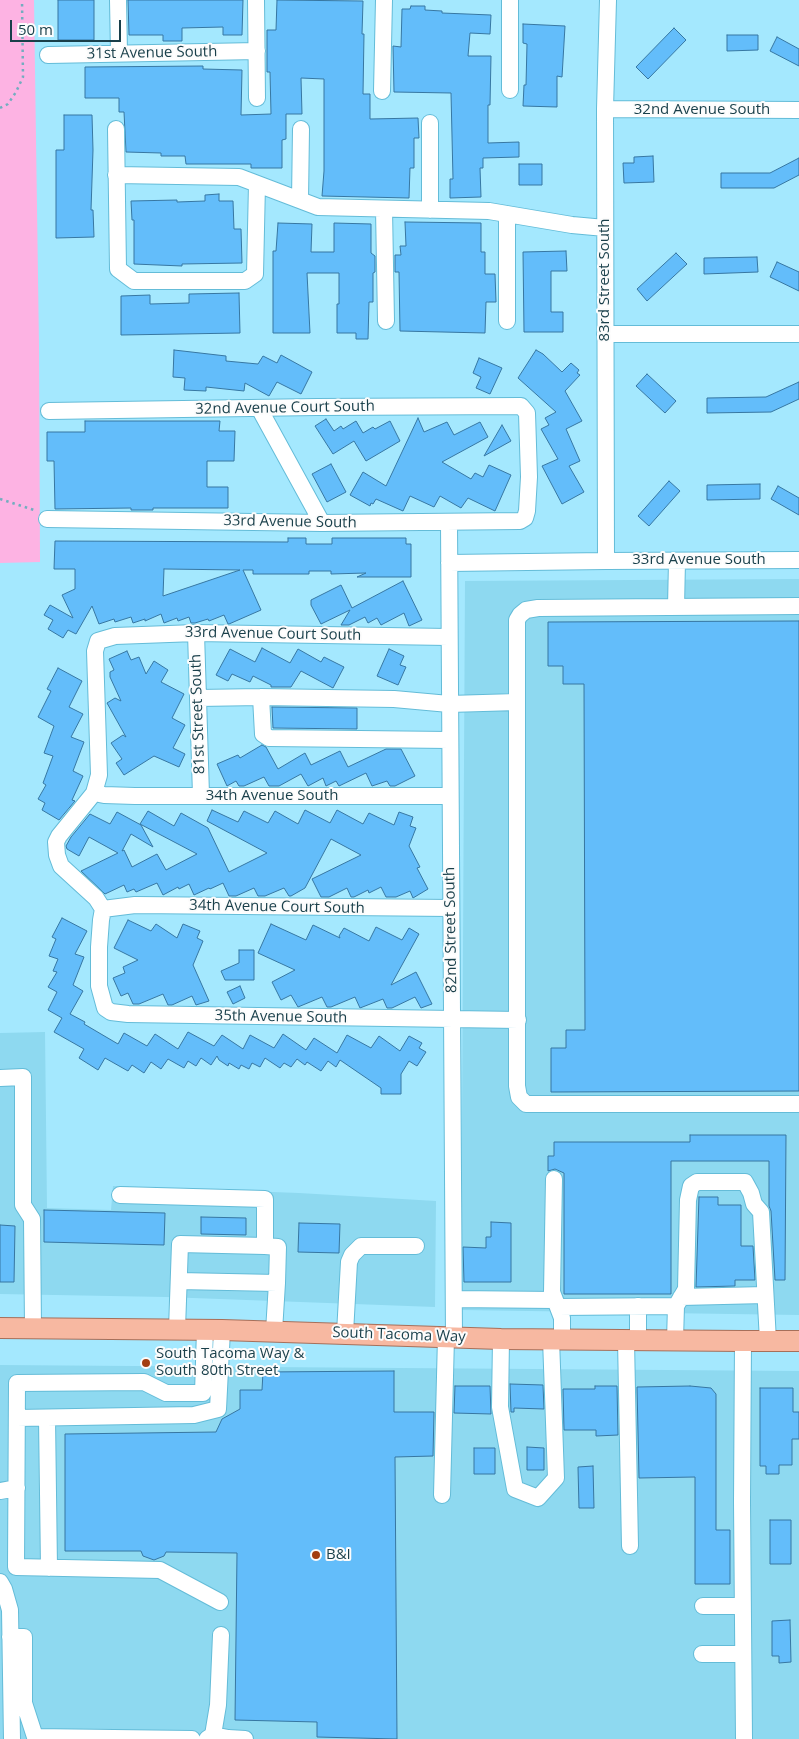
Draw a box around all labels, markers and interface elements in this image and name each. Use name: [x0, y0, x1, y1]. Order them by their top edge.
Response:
scale bar: [12, 10, 124, 42]
text: 50 m: [18, 19, 53, 39]
street label: 31st Avenue South: [87, 43, 217, 63]
street label: 32nd Avenue South: [634, 101, 770, 119]
street label: 83rd Street South: [596, 218, 614, 342]
street label: 32nd Avenue Court South: [195, 397, 375, 419]
street label: 33rd Avenue South: [223, 512, 357, 532]
street label: 33rd Avenue South: [632, 551, 766, 569]
street label: 33rd Avenue Court South: [185, 623, 361, 645]
street label: 81st Street South: [187, 654, 209, 774]
street label: 34th Avenue South: [206, 787, 338, 805]
street label: 82nd Street South: [441, 867, 461, 993]
street label: 34th Avenue Court South: [189, 896, 365, 918]
street label: 35th Avenue South: [214, 1007, 348, 1027]
street label: South Tacoma Way: [332, 1324, 466, 1346]
place label: South Tacoma Way & South 80th Street: [156, 1345, 304, 1380]
marker: South Tacoma Way & South 80th Street: [140, 1357, 152, 1369]
place label: B&I: [326, 1546, 351, 1564]
marker: B&I: [310, 1549, 322, 1561]

